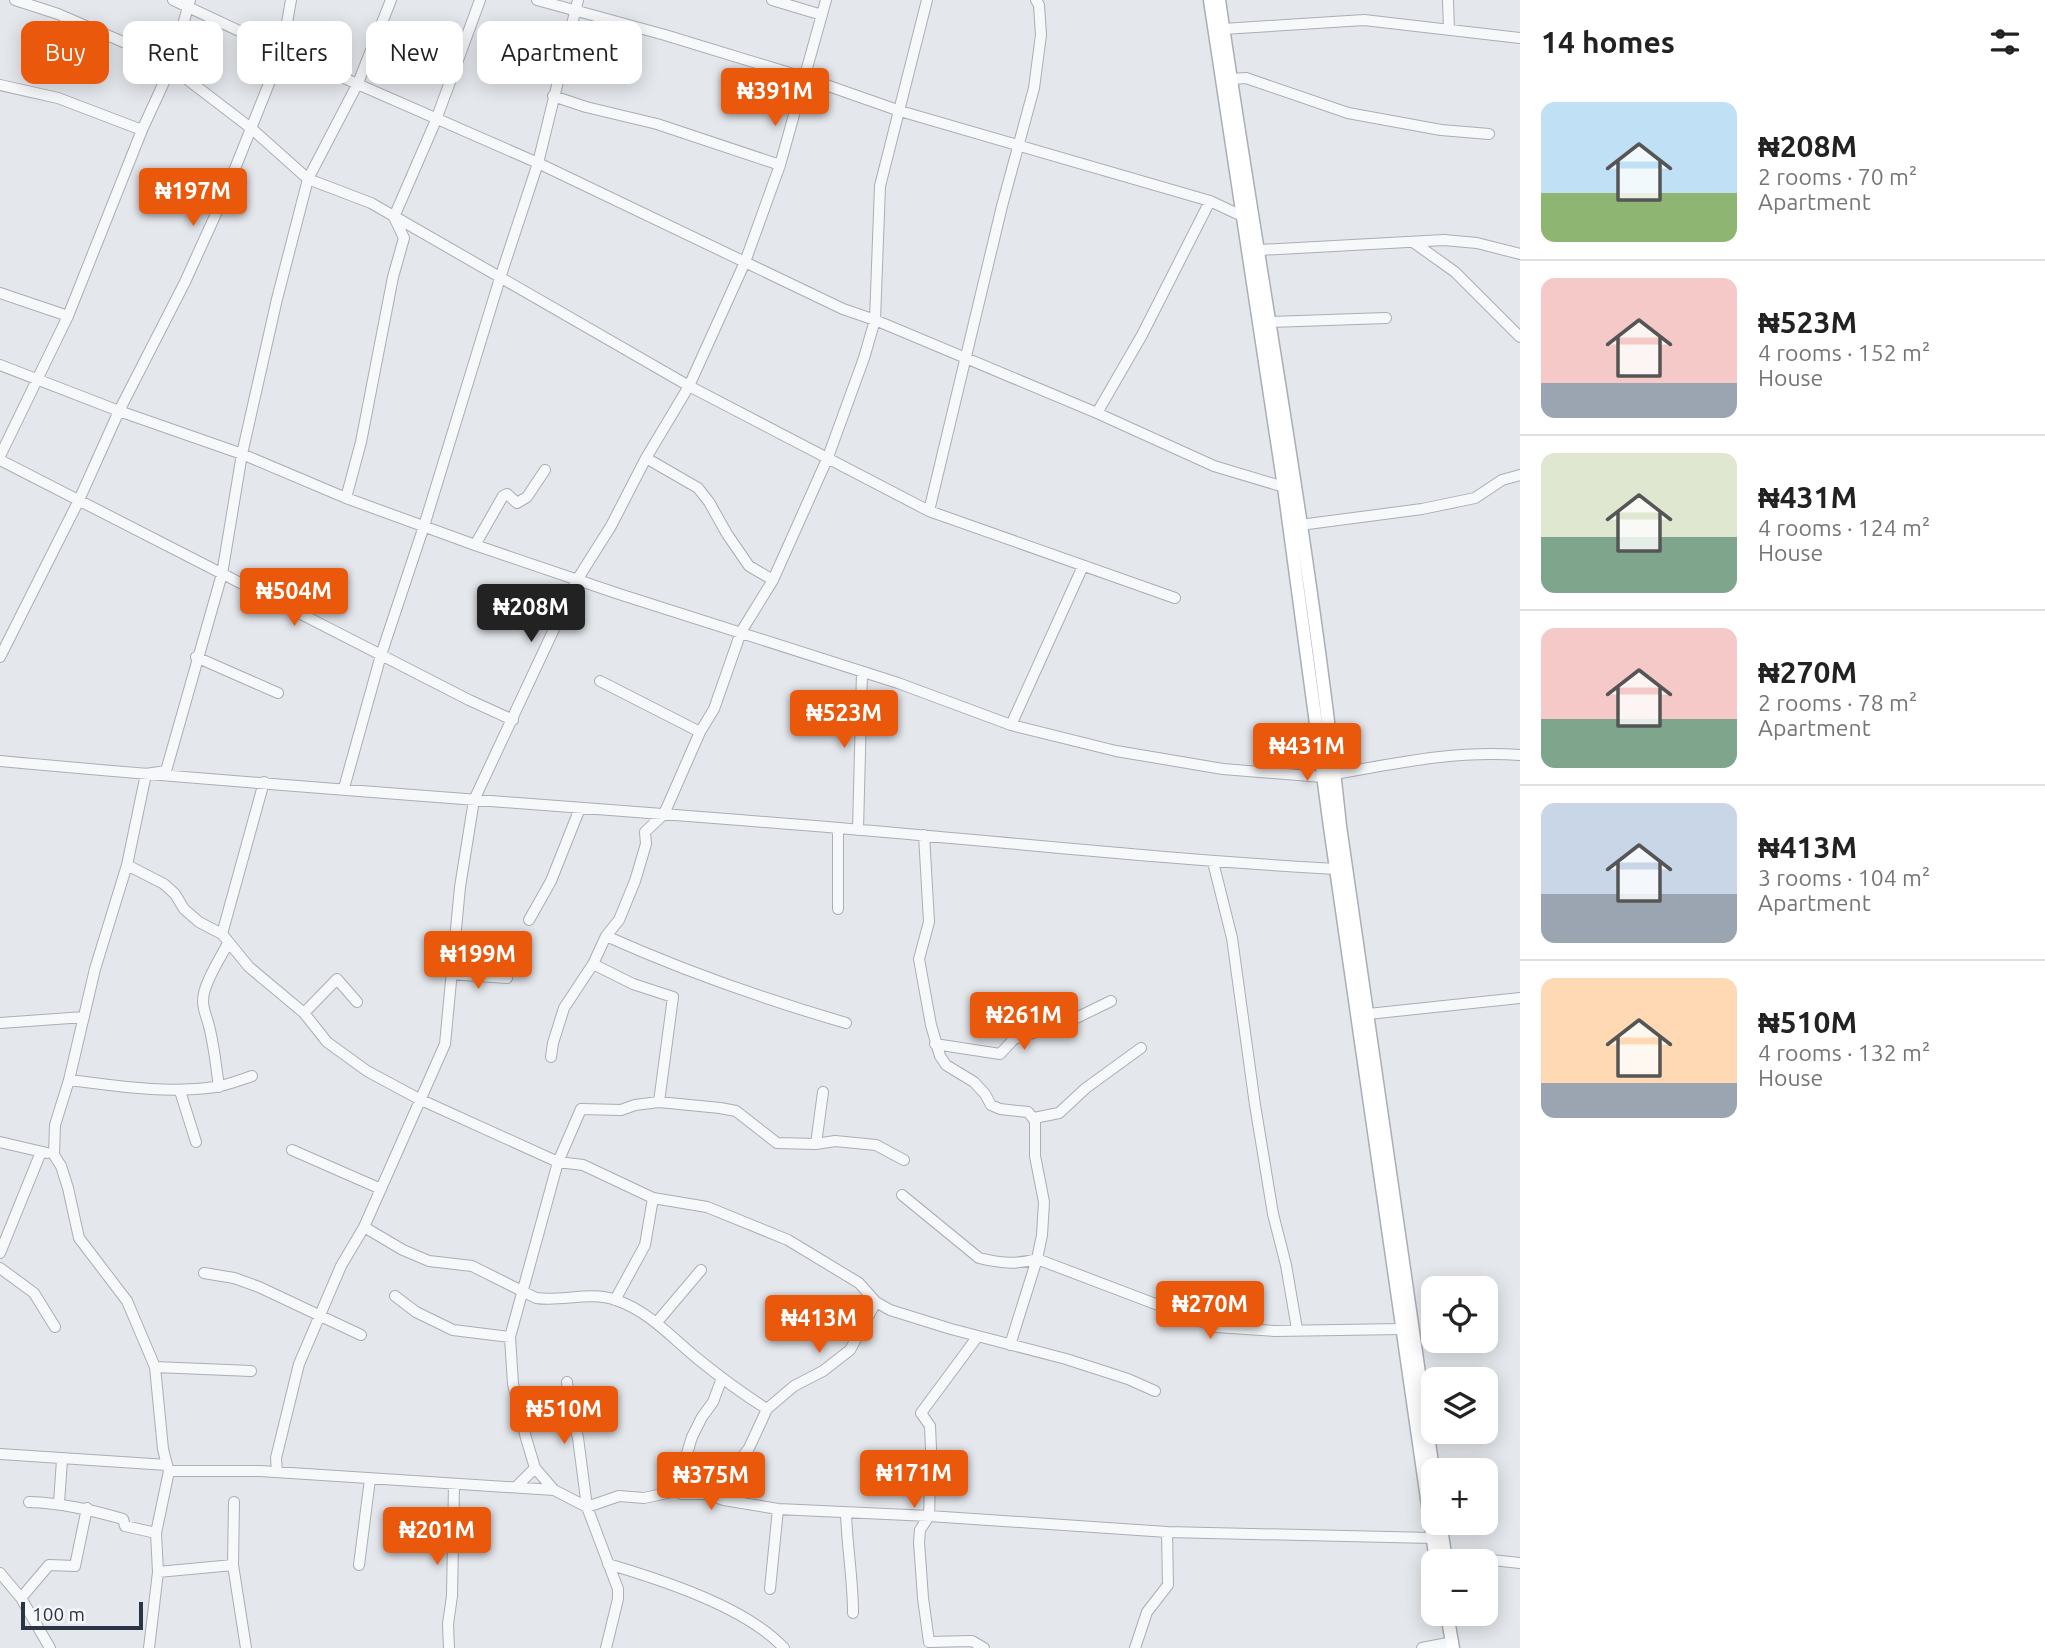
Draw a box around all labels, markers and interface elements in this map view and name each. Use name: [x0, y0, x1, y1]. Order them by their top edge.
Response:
chip: Buy: [21, 21, 109, 84]
chip: Rent: [123, 21, 223, 84]
chip: Filters: [237, 21, 352, 84]
chip: New: [366, 21, 463, 84]
chip: Apartment: [477, 21, 642, 84]
icon: filters: [1986, 23, 2024, 61]
text: 14 homes: [1541, 25, 1675, 59]
pin: ₦391M: [726, 68, 824, 128]
text: ₦391M: [737, 78, 813, 103]
text: ₦208M: [1758, 129, 1857, 163]
icon: home: [1597, 130, 1681, 214]
text: 2 rooms · 70 m²: [1758, 164, 1917, 189]
pin: ₦197M: [144, 168, 242, 228]
text: ₦197M: [155, 178, 231, 203]
text: Apartment: [1758, 189, 1871, 214]
text: ₦523M: [1758, 305, 1857, 339]
icon: home: [1597, 306, 1681, 390]
text: 4 rooms · 152 m²: [1758, 340, 1930, 365]
text: House: [1758, 365, 1823, 390]
text: ₦431M: [1758, 480, 1857, 514]
icon: home: [1597, 481, 1681, 565]
text: 4 rooms · 124 m²: [1758, 515, 1930, 540]
text: House: [1758, 540, 1823, 565]
pin: ₦504M: [245, 568, 343, 628]
text: ₦504M: [256, 578, 332, 603]
pin: ₦208M: [482, 584, 580, 644]
text: ₦208M: [493, 594, 569, 619]
text: ₦270M: [1758, 655, 1857, 689]
icon: home: [1597, 656, 1681, 740]
pin: ₦523M: [795, 690, 893, 750]
text: 2 rooms · 78 m²: [1758, 690, 1917, 715]
text: ₦523M: [806, 700, 882, 725]
text: Apartment: [1758, 715, 1871, 740]
pin: ₦431M: [1258, 724, 1356, 783]
text: ₦431M: [1269, 733, 1345, 758]
text: ₦413M: [1758, 830, 1857, 864]
icon: home: [1597, 831, 1681, 915]
text: 3 rooms · 104 m²: [1758, 865, 1930, 890]
text: Apartment: [1758, 890, 1871, 915]
pin: ₦199M: [429, 932, 527, 991]
text: ₦199M: [440, 941, 516, 966]
pin: ₦261M: [975, 992, 1073, 1052]
text: ₦261M: [986, 1002, 1062, 1027]
text: ₦510M: [1758, 1005, 1857, 1039]
icon: home: [1597, 1006, 1681, 1090]
text: 4 rooms · 132 m²: [1758, 1040, 1930, 1065]
text: House: [1758, 1065, 1823, 1090]
map controls: [1421, 1276, 1498, 1626]
button: locate: [1421, 1276, 1498, 1353]
pin: ₦270M: [1161, 1282, 1259, 1341]
text: ₦270M: [1172, 1291, 1248, 1316]
pin: ₦413M: [770, 1296, 868, 1355]
text: ₦413M: [781, 1305, 857, 1330]
button: layers: [1421, 1367, 1498, 1444]
pin: ₦510M: [515, 1386, 613, 1446]
text: ₦510M: [526, 1396, 602, 1421]
pin: ₦171M: [865, 1450, 963, 1510]
pin: ₦375M: [662, 1452, 760, 1512]
button: +: [1421, 1458, 1498, 1535]
text: ₦171M: [876, 1460, 952, 1485]
text: ₦375M: [673, 1462, 749, 1487]
pin: ₦201M: [388, 1508, 486, 1567]
text: ₦201M: [399, 1517, 475, 1542]
button: −: [1421, 1549, 1498, 1626]
scale bar: [21, 1599, 144, 1631]
text: 100 m: [32, 1603, 85, 1625]

